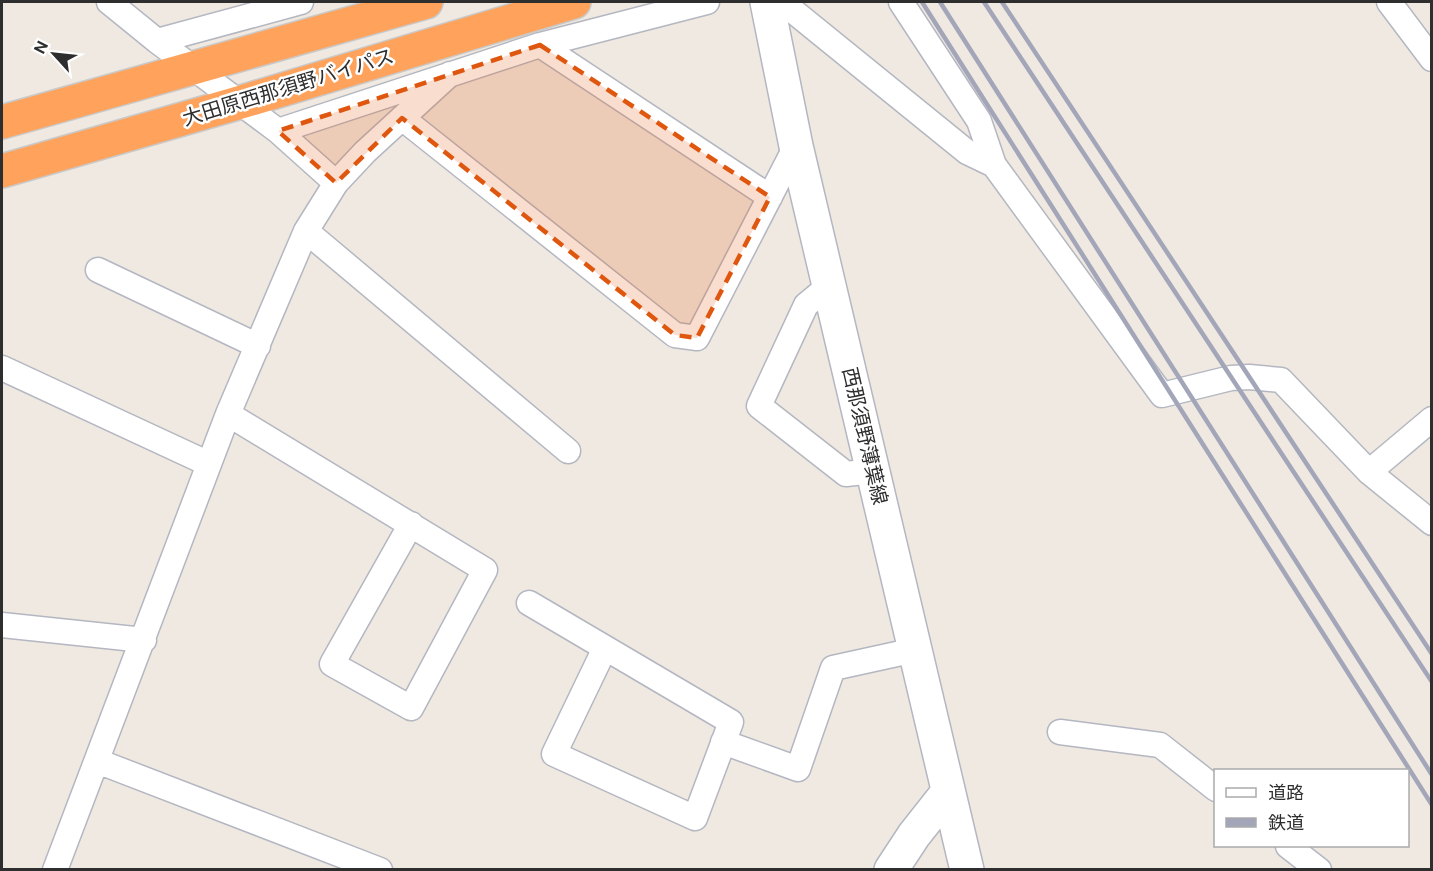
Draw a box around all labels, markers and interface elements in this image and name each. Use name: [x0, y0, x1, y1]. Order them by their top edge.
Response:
north arrow: [24, 24, 84, 84]
text: N: [29, 37, 53, 57]
street label: 大田原西那須野バイパス: [179, 42, 397, 132]
street label: 西那須野薄葉線: [837, 365, 893, 507]
legend: [1214, 769, 1409, 847]
text: 道路: [1268, 781, 1304, 805]
text: 鉄道: [1268, 811, 1304, 835]

